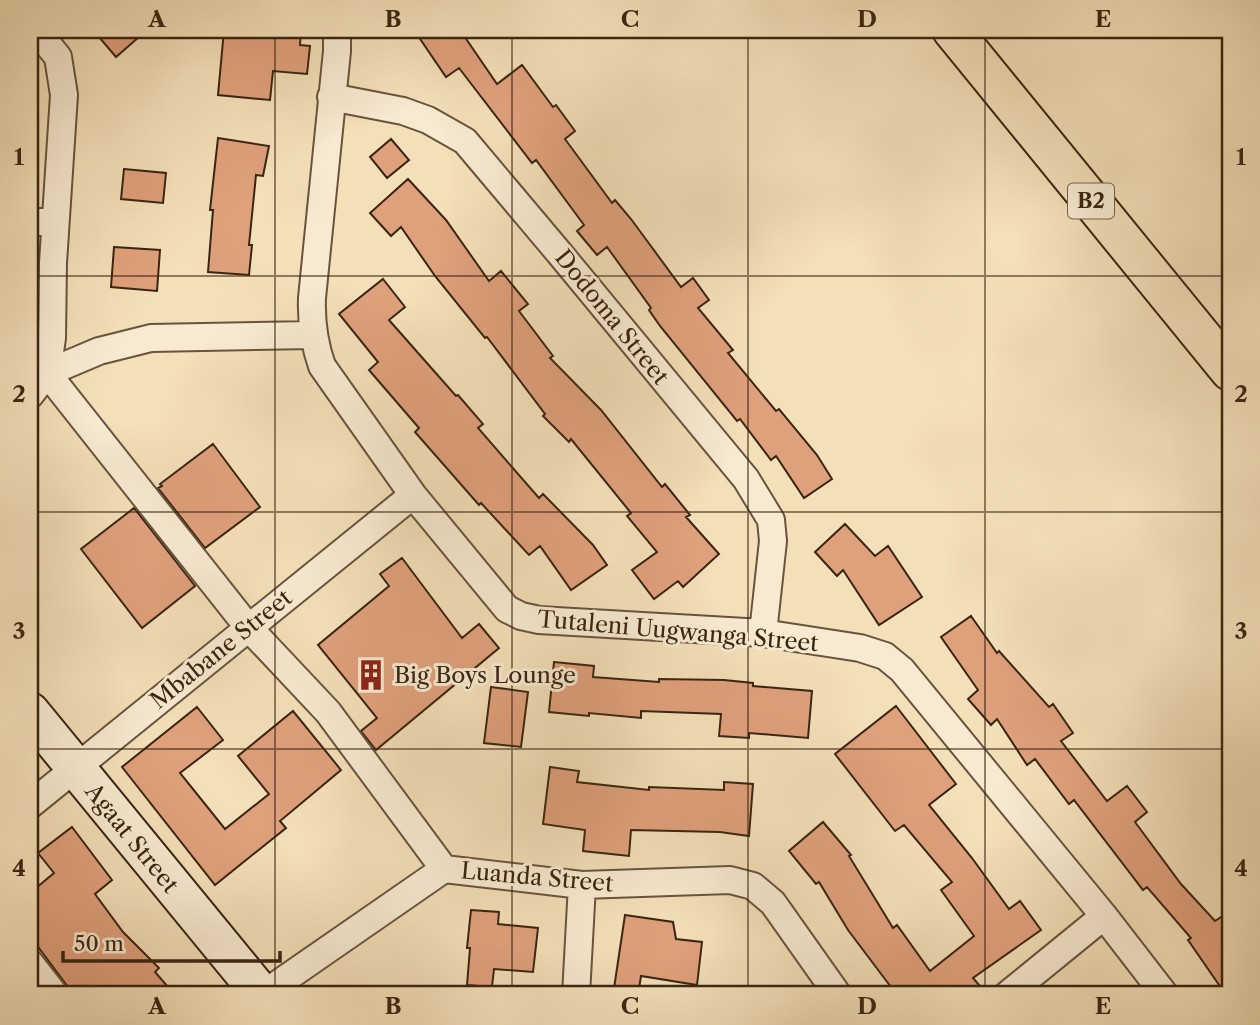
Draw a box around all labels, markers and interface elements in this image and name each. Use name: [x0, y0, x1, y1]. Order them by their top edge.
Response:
text: A: [147, 5, 167, 33]
text: B: [384, 5, 402, 33]
text: C: [621, 5, 639, 33]
text: D: [857, 5, 877, 33]
text: E: [1095, 5, 1111, 33]
text: 1: [14, 143, 25, 171]
text: 1: [1236, 143, 1247, 171]
road number: B2: [1068, 184, 1114, 218]
street label: Dodoma Street: [549, 244, 675, 390]
text: 2: [12, 380, 26, 408]
text: 2: [1234, 380, 1248, 408]
street label: Mbabane Street: [145, 583, 297, 715]
street label: Tutaleni Uugwanga Street: [536, 605, 820, 657]
text: 3: [13, 617, 26, 645]
text: 3: [1235, 617, 1248, 645]
building icon: Big Boys Lounge: [354, 658, 388, 692]
place label: Big Boys Lounge: [394, 661, 576, 689]
street label: Agaat Street: [79, 777, 185, 898]
text: 4: [12, 854, 26, 882]
text: 4: [1234, 854, 1248, 882]
street label: Luanda Street: [460, 856, 614, 898]
scale bar: [63, 920, 280, 964]
text: 50 m: [74, 931, 124, 956]
text: A: [147, 992, 167, 1020]
text: B: [384, 992, 402, 1020]
text: C: [621, 992, 639, 1020]
text: D: [857, 992, 877, 1020]
text: E: [1095, 992, 1111, 1020]

